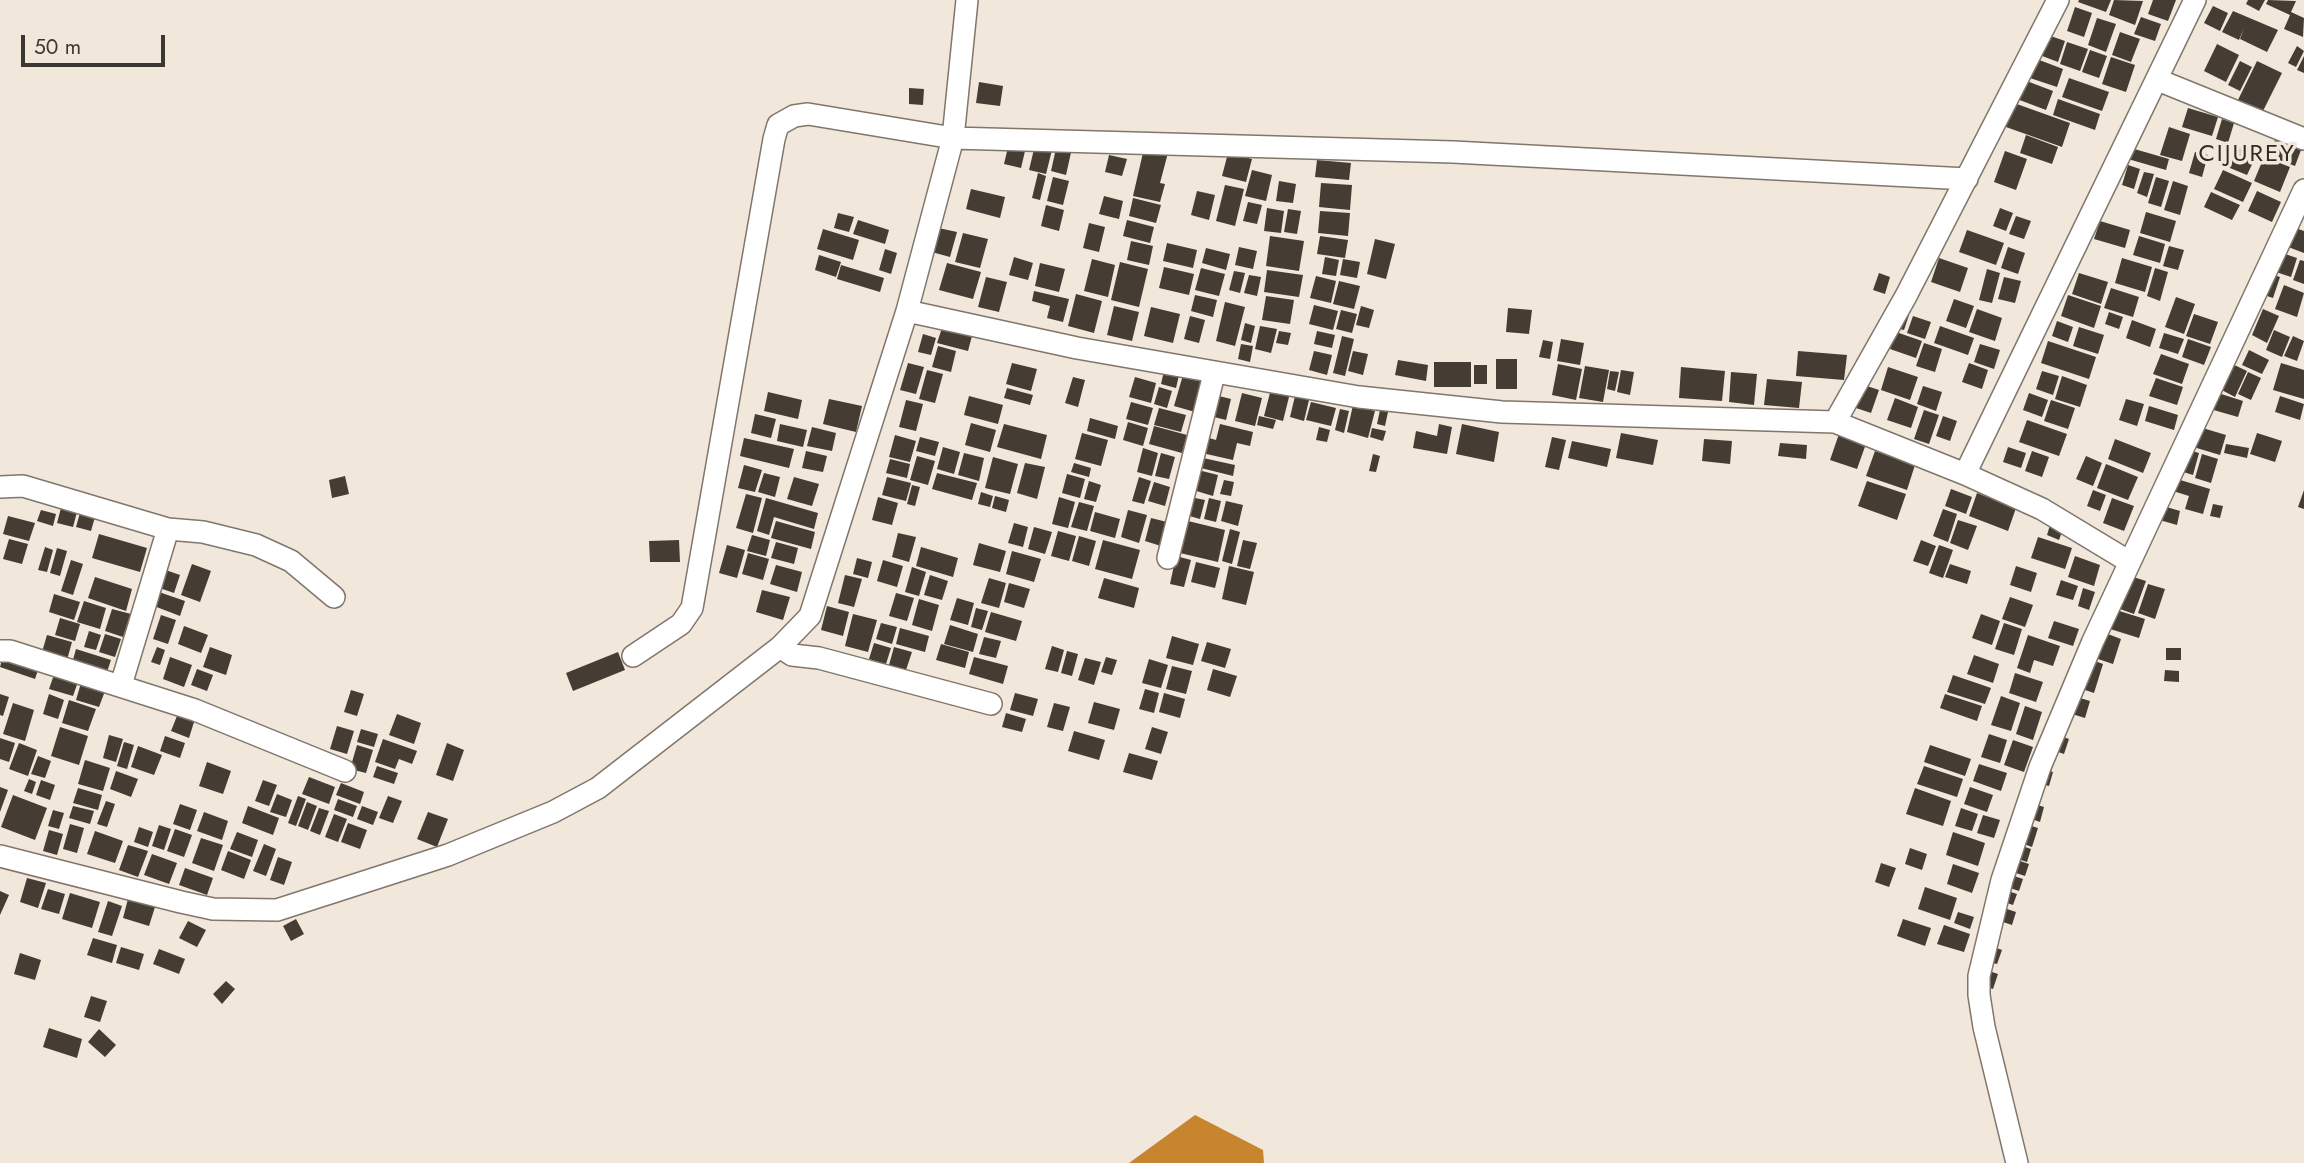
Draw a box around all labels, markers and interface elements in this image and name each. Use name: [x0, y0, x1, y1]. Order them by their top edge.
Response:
scale bar: [24, 21, 168, 65]
text: 50 m: [34, 32, 81, 62]
district label: CIJUREY: [2199, 141, 2295, 169]

